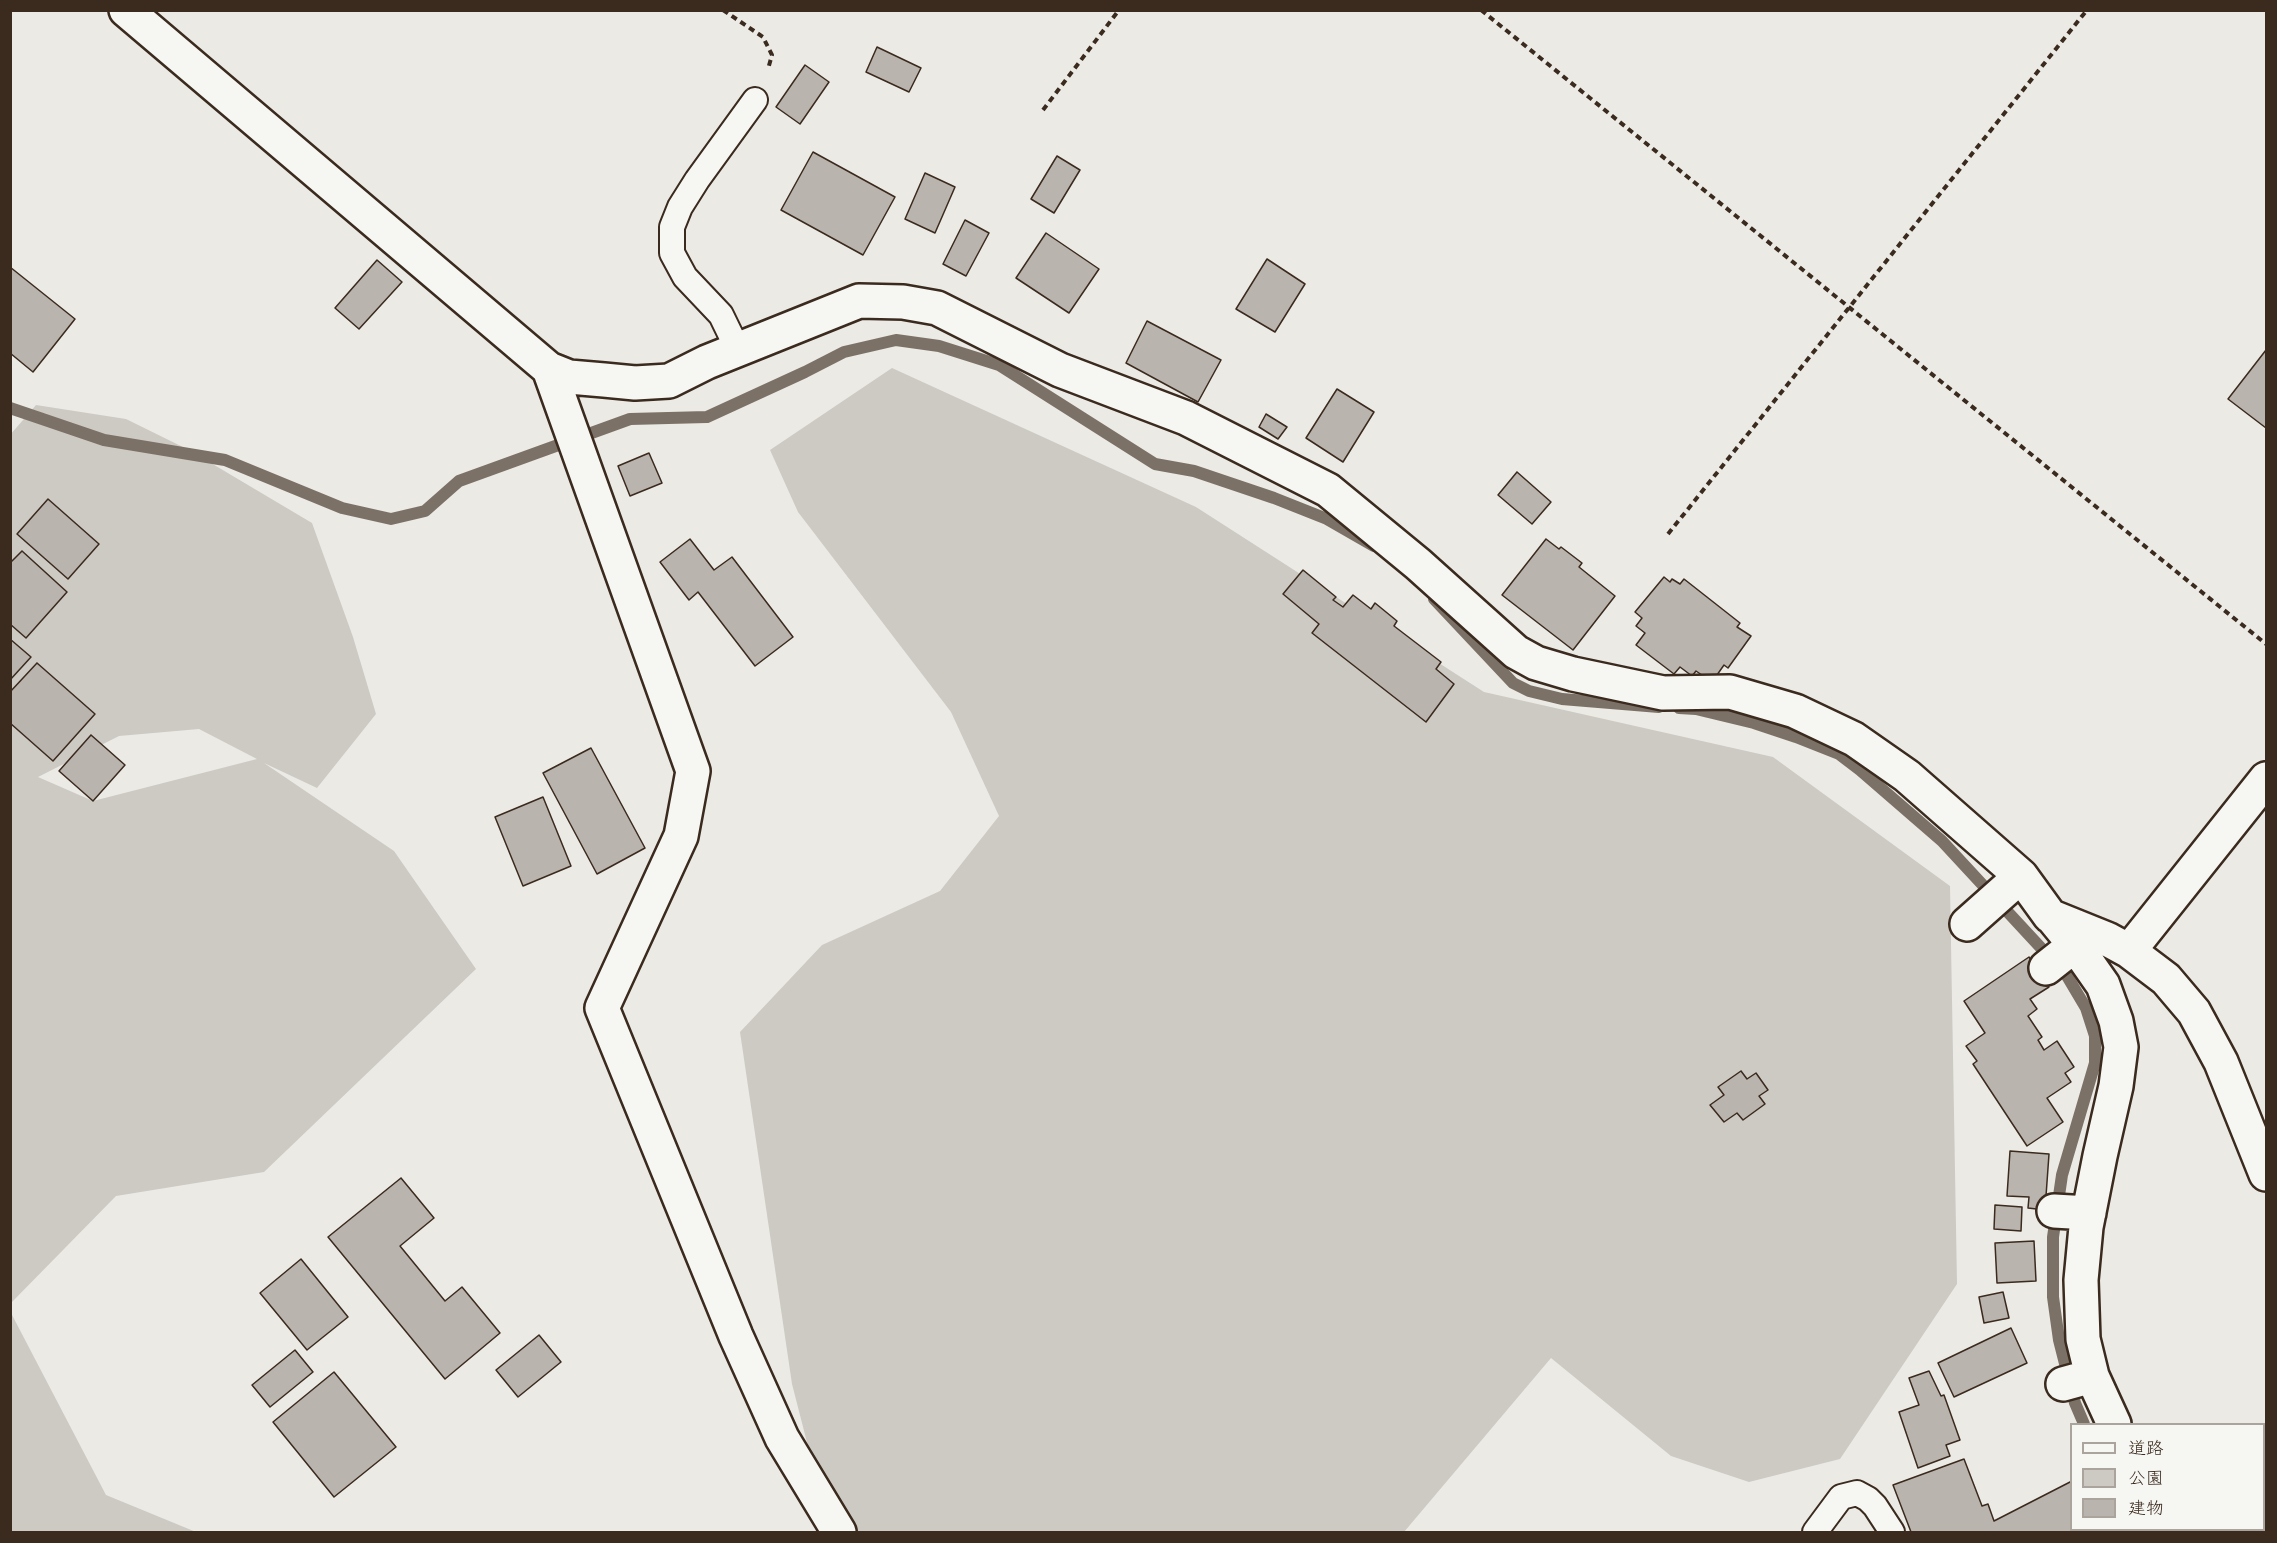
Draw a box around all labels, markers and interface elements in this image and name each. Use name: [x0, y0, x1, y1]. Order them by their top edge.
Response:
legend: [2070, 1423, 2265, 1531]
text: 道路: [2128, 1435, 2164, 1464]
text: 公園: [2128, 1465, 2164, 1494]
text: 建物: [2128, 1495, 2164, 1524]

